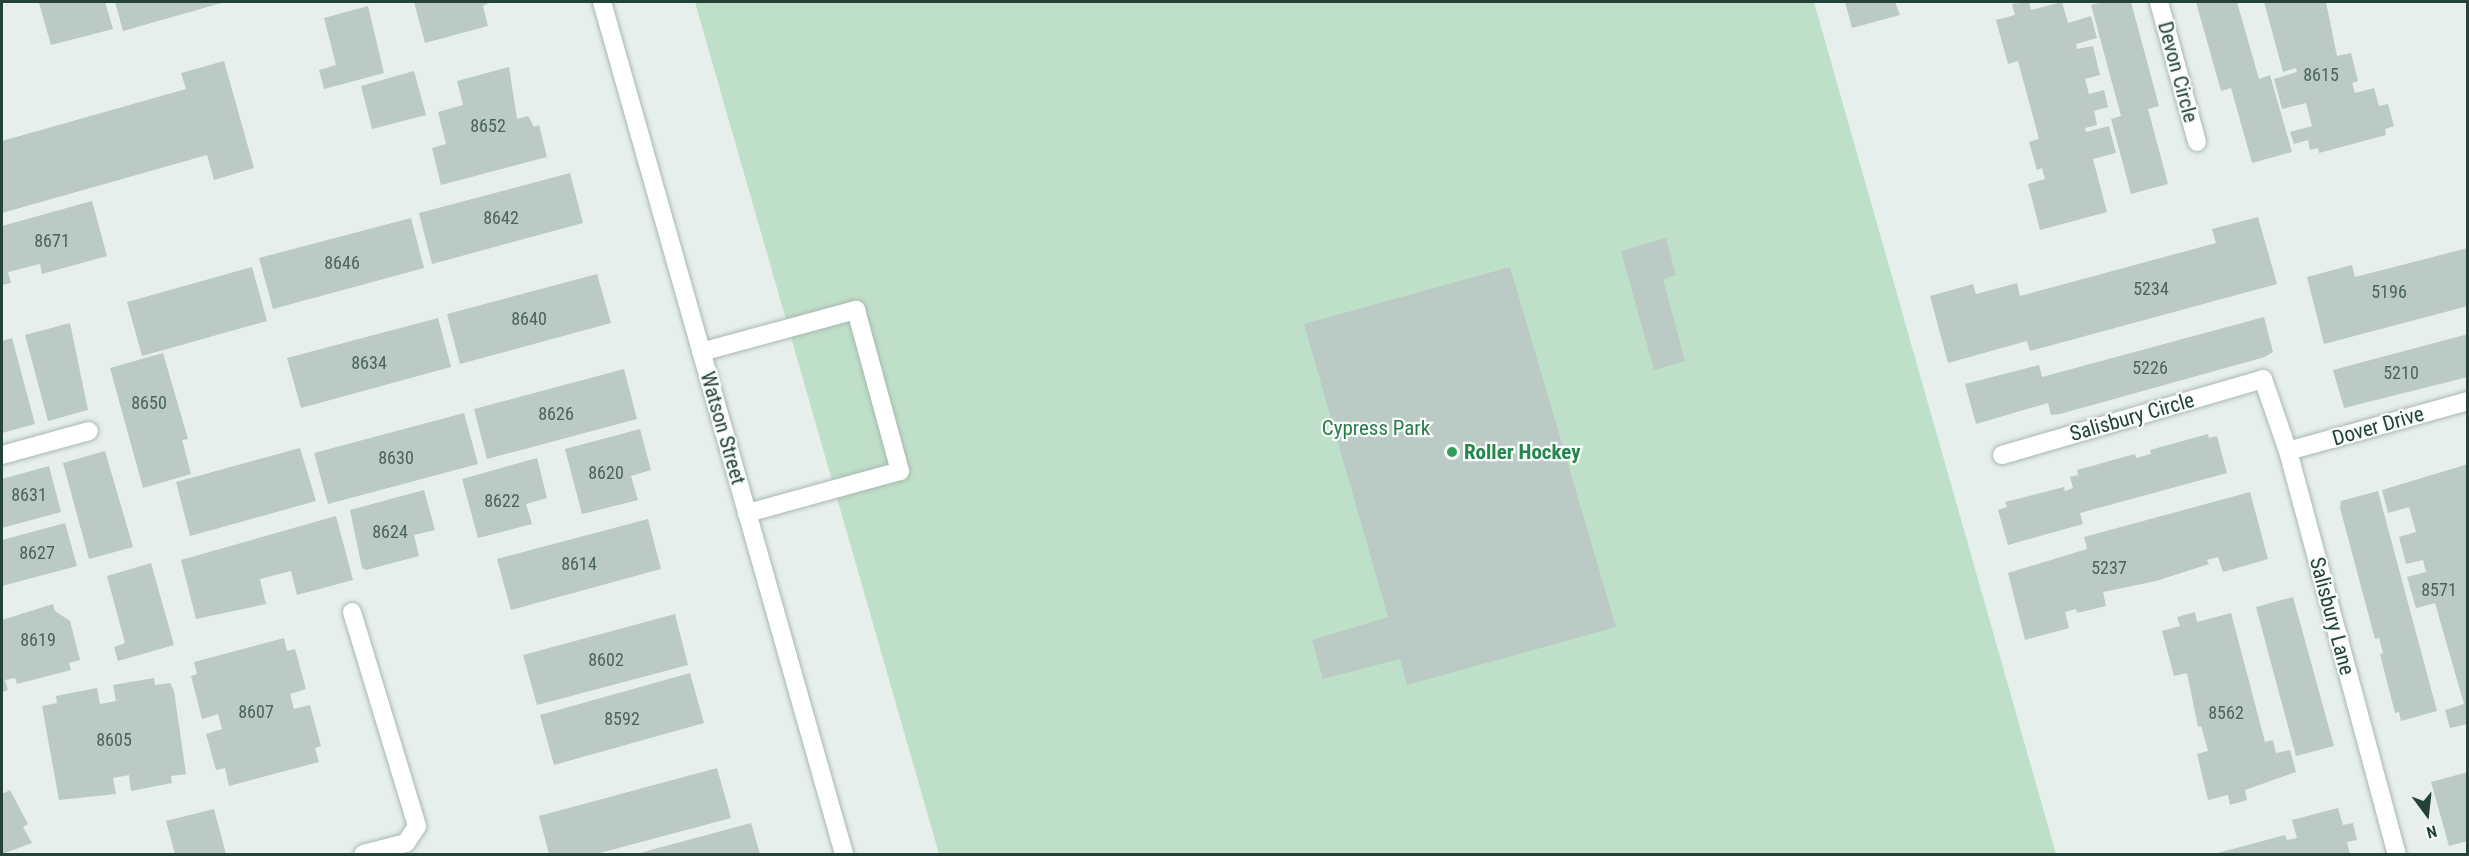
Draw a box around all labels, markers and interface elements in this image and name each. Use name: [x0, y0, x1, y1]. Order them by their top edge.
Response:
street label: Devon Circle: [2152, 19, 2204, 125]
house number: 8615: [2303, 64, 2339, 86]
house number: 8652: [470, 115, 506, 137]
house number: 8642: [483, 207, 519, 229]
house number: 8671: [34, 230, 70, 252]
house number: 8646: [324, 252, 360, 274]
house number: 5234: [2133, 278, 2169, 300]
house number: 5196: [2371, 281, 2407, 303]
house number: 8640: [511, 308, 547, 330]
house number: 8634: [351, 352, 387, 374]
house number: 5226: [2132, 357, 2168, 379]
house number: 5210: [2383, 362, 2419, 384]
street label: Watson Street: [695, 369, 751, 487]
street label: Salisbury Circle: [2067, 387, 2197, 447]
house number: 8650: [131, 392, 167, 414]
street label: Dover Drive: [2329, 401, 2427, 451]
house number: 8626: [538, 403, 574, 425]
park label: Cypress Park: [1322, 415, 1430, 441]
place label: Roller Hockey: [1464, 439, 1581, 465]
marker: Roller Hockey: [1445, 445, 1459, 459]
house number: 8630: [378, 447, 414, 469]
house number: 8620: [588, 462, 624, 484]
house number: 8631: [11, 484, 47, 506]
house number: 8622: [484, 490, 520, 512]
house number: 8624: [372, 521, 408, 543]
house number: 8627: [19, 542, 55, 564]
house number: 8614: [561, 553, 597, 575]
street label: Salisbury Lane: [2304, 554, 2360, 678]
house number: 5237: [2091, 557, 2127, 579]
house number: 8571: [2421, 579, 2457, 601]
house number: 8619: [20, 629, 56, 651]
house number: 8602: [588, 649, 624, 671]
house number: 8607: [238, 701, 274, 723]
house number: 8562: [2208, 702, 2244, 724]
house number: 8592: [604, 708, 640, 730]
house number: 8605: [96, 729, 132, 751]
north arrow: [2397, 784, 2457, 844]
text: N: [2425, 821, 2439, 842]

